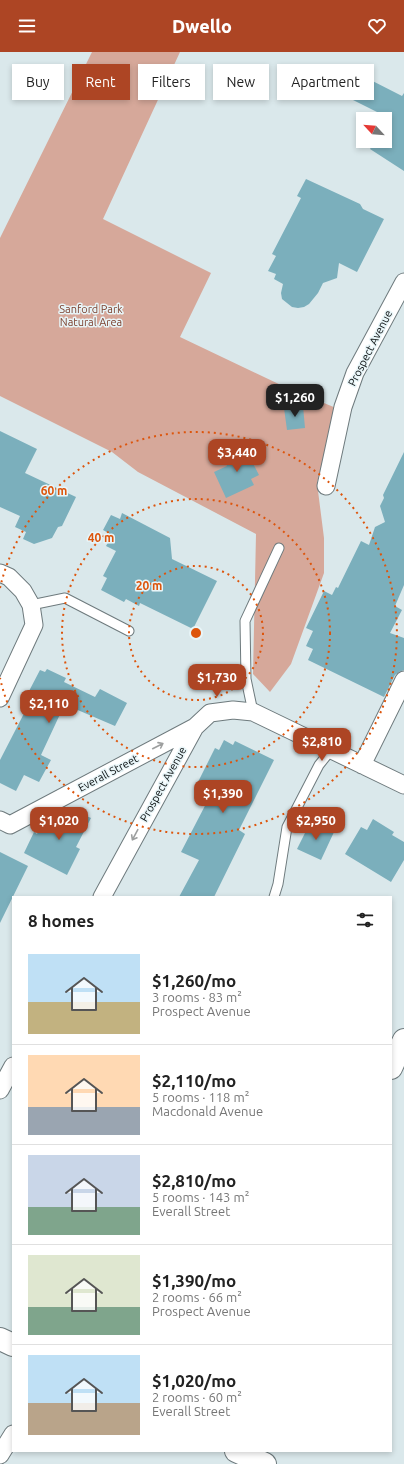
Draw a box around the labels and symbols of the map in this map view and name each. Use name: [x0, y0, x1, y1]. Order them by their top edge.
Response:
north arrow: [356, 112, 392, 148]
park label: Sanford Park Natural Area: [59, 303, 123, 328]
street label: Prospect Avenue: [346, 308, 394, 388]
pin: $1,260: [262, 384, 328, 418]
pin: $3,440: [204, 439, 270, 473]
text: 60 m: [41, 484, 67, 497]
text: 40 m: [88, 531, 114, 544]
text: 20 m: [136, 579, 162, 592]
centre of rings: [189, 626, 203, 640]
pin: $1,730: [184, 664, 250, 698]
pin: $2,110: [16, 690, 82, 724]
pin: $2,810: [289, 728, 355, 762]
one-way arrow: [152, 742, 164, 749]
street label: Prospect Avenue: [138, 745, 188, 823]
street label: Everall Street: [76, 752, 141, 794]
pin: $1,390: [190, 780, 256, 814]
pin: $1,020: [26, 807, 92, 841]
pin: $2,950: [283, 807, 349, 841]
one-way arrow: [131, 829, 138, 841]

